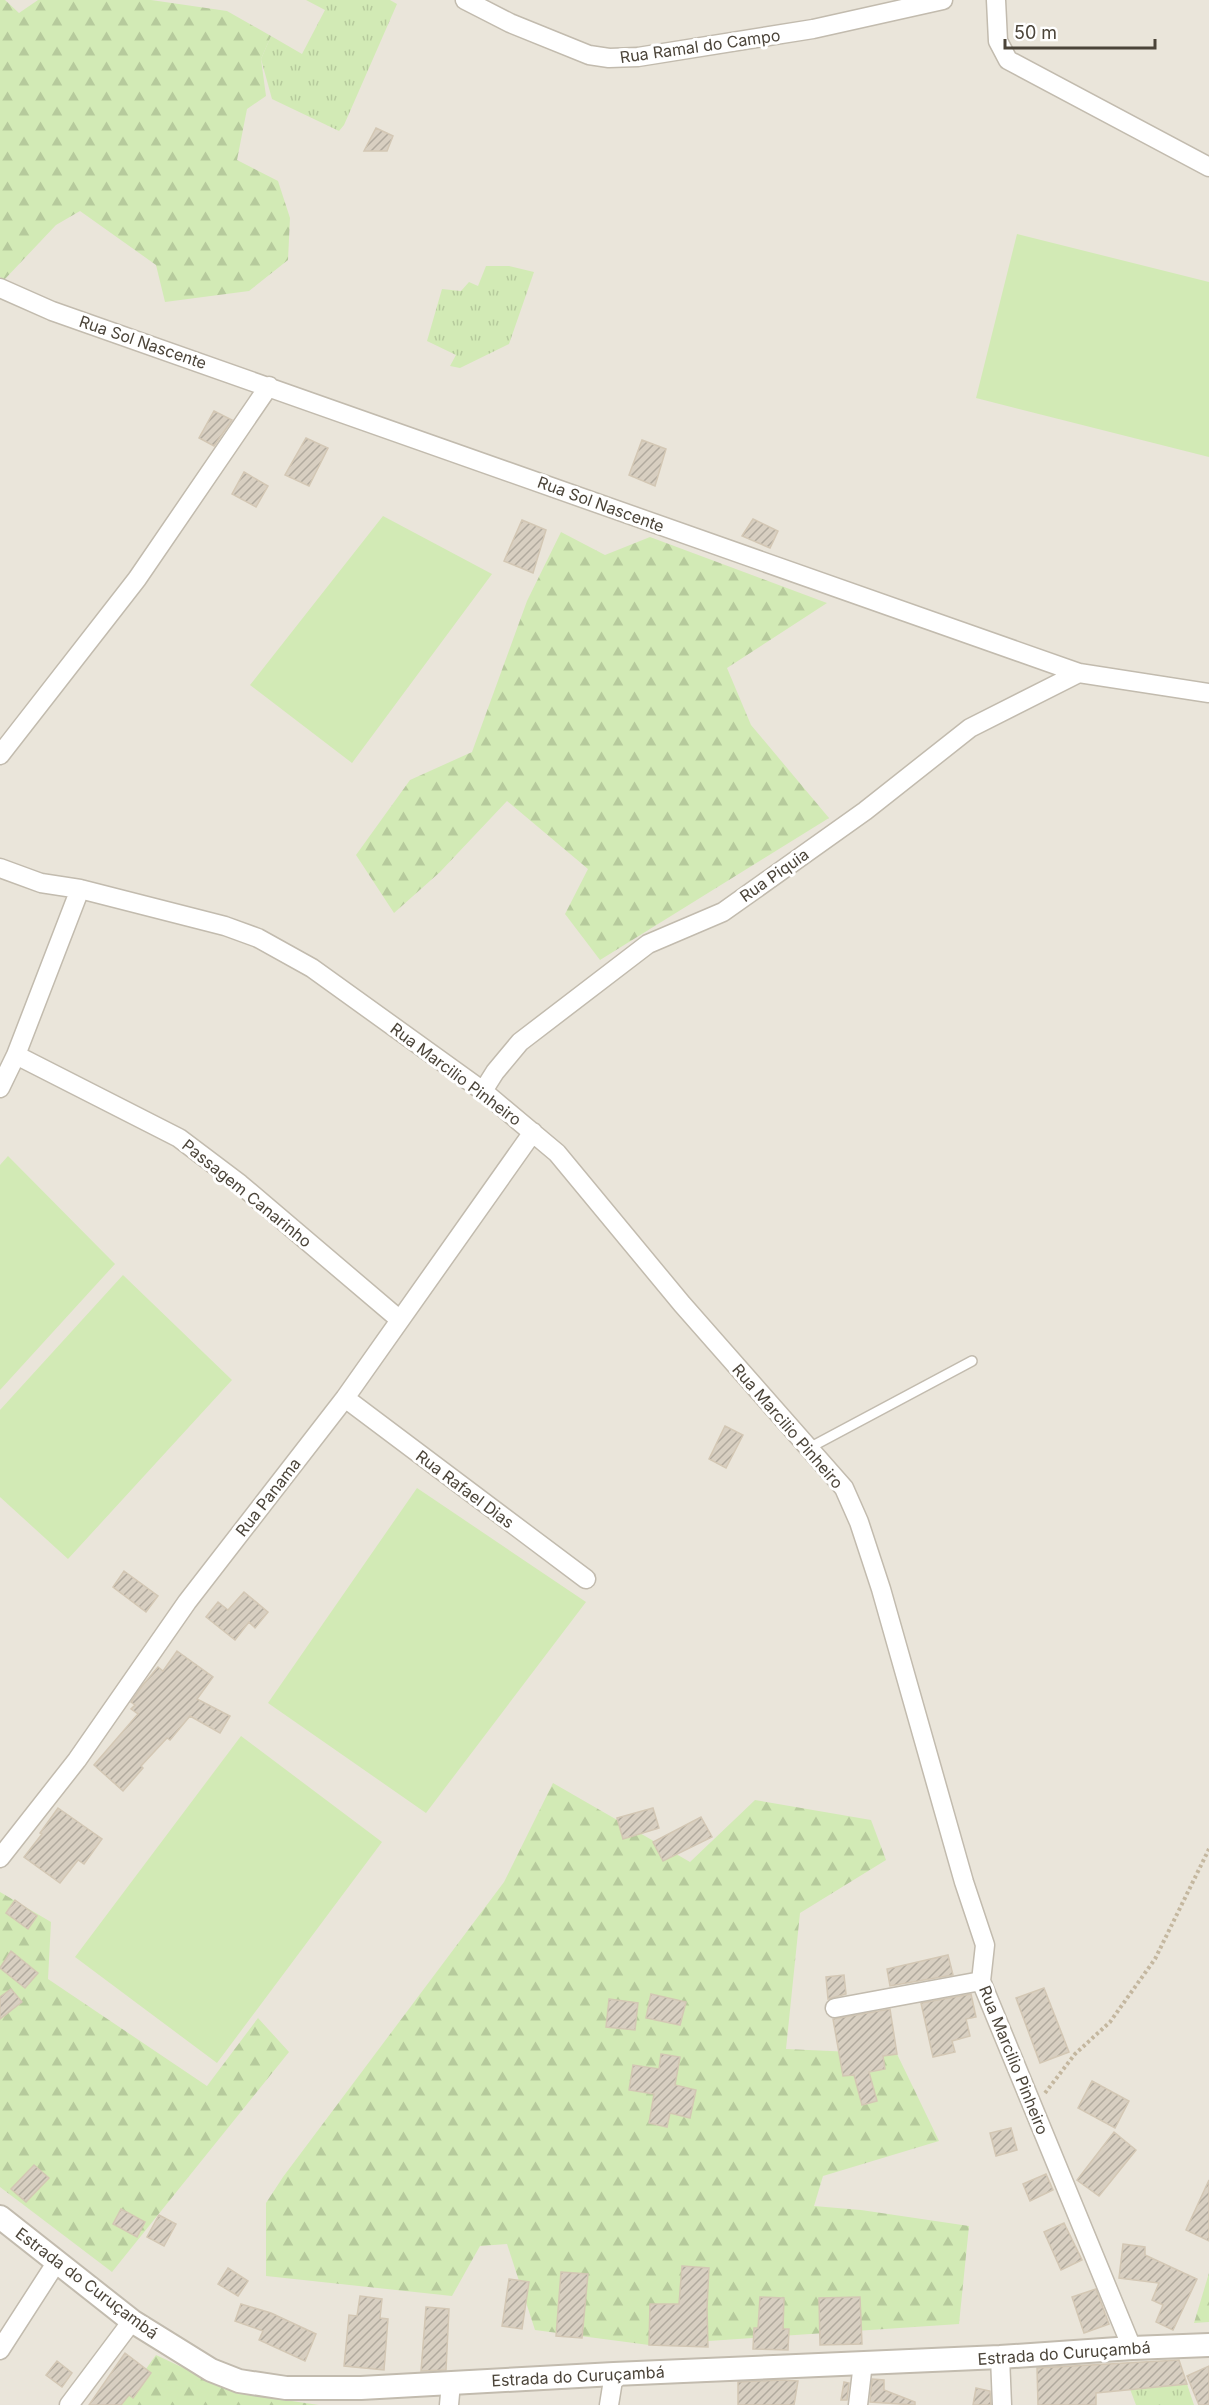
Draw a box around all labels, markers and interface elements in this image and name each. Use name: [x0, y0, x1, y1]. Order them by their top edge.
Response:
scale bar: [1005, 12, 1155, 50]
text: 50 m: [1014, 22, 1057, 43]
street label: Rua Ramal do Campo: [618, 25, 782, 67]
street label: Rua Sol Nascente: [77, 311, 209, 373]
street label: Rua Sol Nascente: [535, 472, 667, 536]
street label: Rua Piquia: [736, 844, 812, 906]
street label: Rua Marcilio Pinheiro: [387, 1018, 525, 1130]
street label: Passagem Canarinho: [178, 1135, 316, 1251]
street label: Rua Marcilio Pinheiro: [728, 1359, 848, 1493]
street label: Rua Rafael Dias: [412, 1446, 518, 1532]
street label: Rua Panama: [231, 1454, 305, 1540]
street label: Rua Marcilio Pinheiro: [975, 1983, 1053, 2137]
street label: Estrada do Curuçambá: [12, 2223, 162, 2343]
street label: Estrada do Curuçambá: [977, 2337, 1151, 2369]
street label: Estrada do Curuçambá: [491, 2361, 665, 2391]

